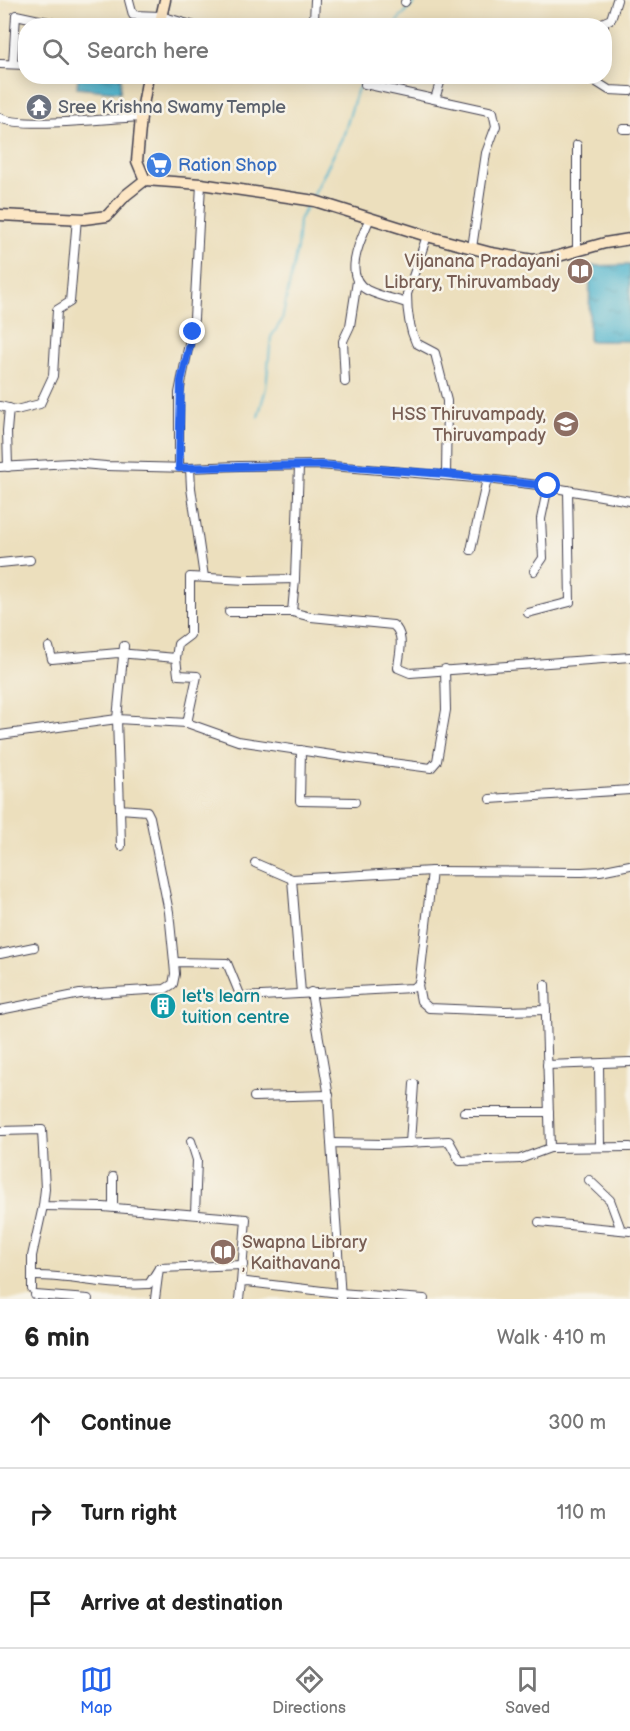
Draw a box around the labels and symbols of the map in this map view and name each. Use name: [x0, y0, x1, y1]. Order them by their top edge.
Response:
temple icon: Sree Krishna Swamy Temple: [24, 92, 54, 122]
place label: Sree Krishna Swamy Temple: [58, 97, 286, 118]
supermarket icon: Ration Shop: [144, 150, 174, 180]
place label: Ration Shop: [178, 155, 277, 176]
place label: Vijanana Pradayani Library, Thiruvambady: [384, 251, 561, 293]
library icon: Vijanana Pradayani Library, Thiruvambady: [565, 256, 595, 286]
route end: [179, 318, 205, 344]
place label: HSS Thiruvampady, Thiruvampady: [391, 404, 547, 446]
school or university icon: HSS Thiruvampady, Thiruvampady: [551, 409, 581, 439]
route start: [534, 472, 560, 498]
place label: let's learn tuition centre: [182, 986, 290, 1028]
building icon: let's learn tuition centre: [148, 991, 178, 1021]
place label: Swapna Library , Kaithavana: [242, 1232, 368, 1274]
library icon: Swapna Library , Kaithavana: [208, 1237, 238, 1267]

